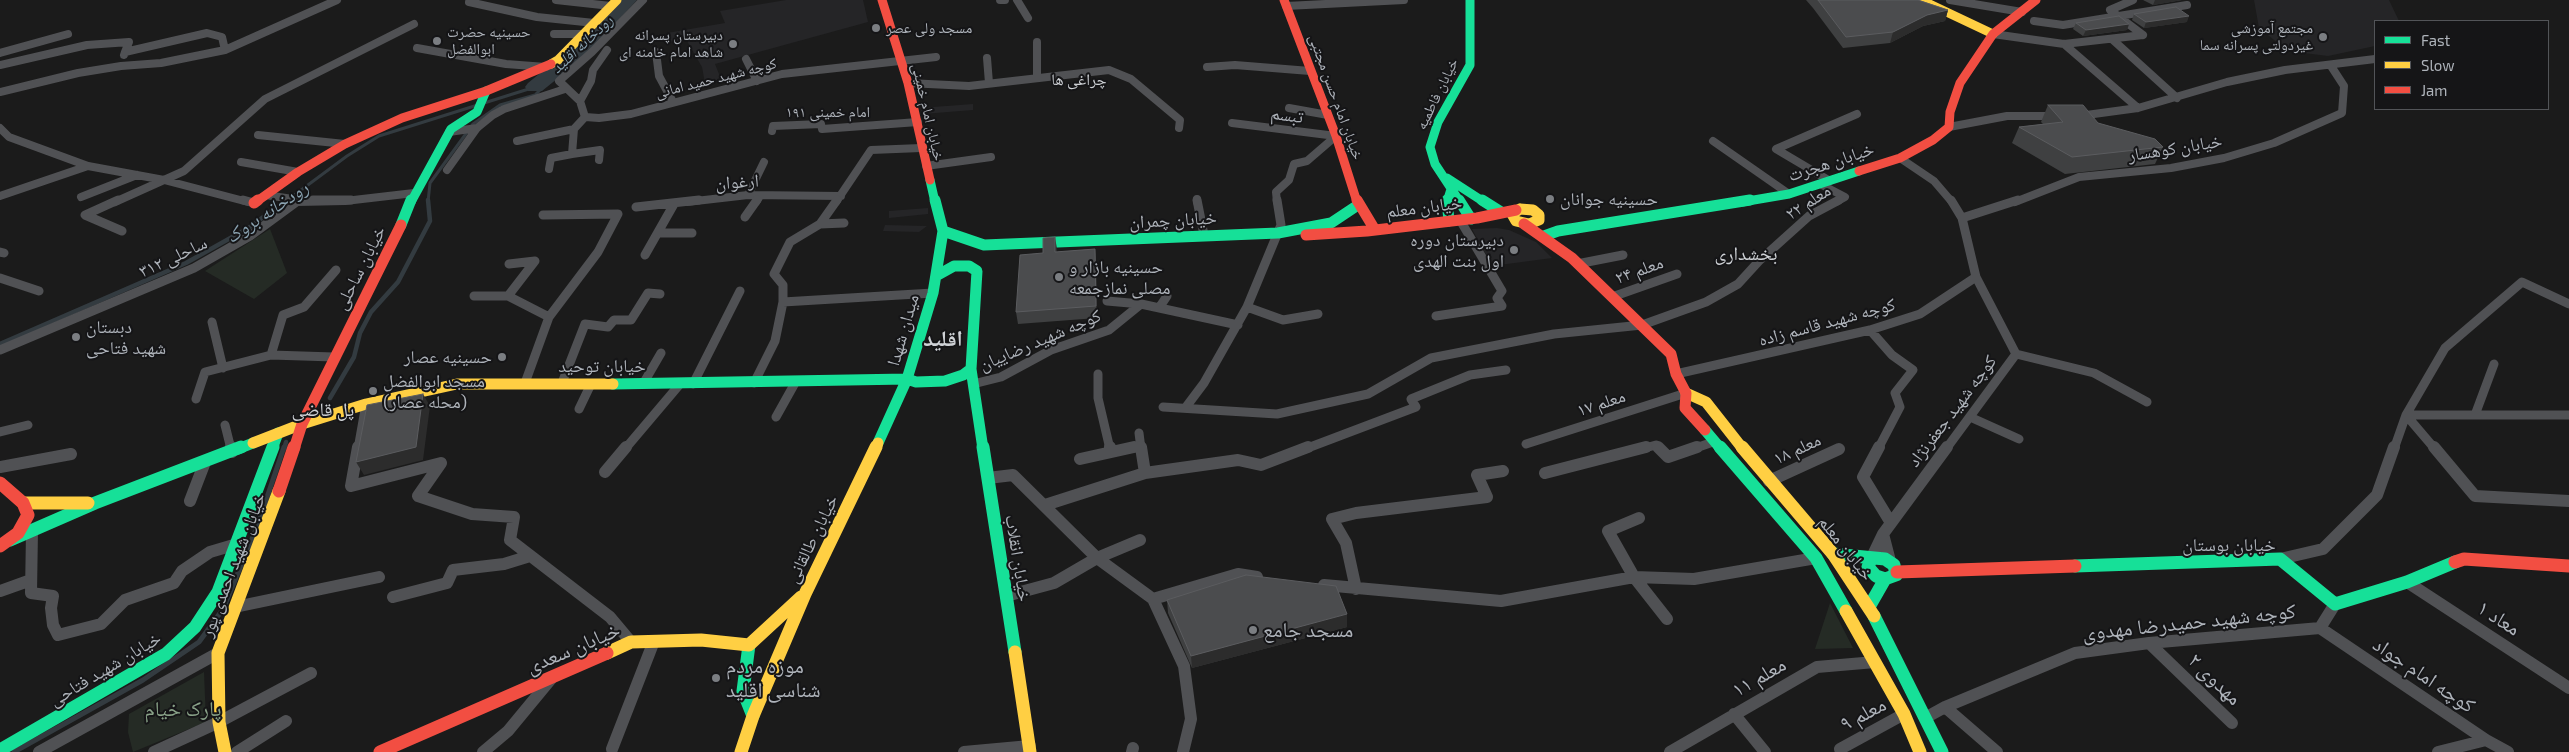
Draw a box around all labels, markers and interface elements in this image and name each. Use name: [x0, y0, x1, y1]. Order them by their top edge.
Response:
water label: رودخانه اقلید: [547, 11, 617, 77]
place label: مسجد ولی عصر: [886, 19, 972, 37]
place label: مجتمع آموزشی غیردولتی پسرانه سما: [2200, 19, 2313, 54]
legend: [2374, 20, 2549, 110]
marker: مسجد ولی عصر: [870, 22, 882, 34]
place label: حسینیه حضرت ابوالفضل: [447, 23, 531, 58]
place label: دبیرستان پسرانه شاهد امام خامنه ای: [619, 26, 723, 61]
marker: مجتمع آموزشی غیردولتی پسرانه سما: [2317, 31, 2329, 43]
text: Fast: [2421, 31, 2450, 49]
street label: خیابان امام حسن مجتبی: [1305, 32, 1367, 162]
marker: حسینیه حضرت ابوالفضل: [431, 35, 443, 47]
marker: دبیرستان پسرانه شاهد امام خامنه ای: [727, 38, 739, 50]
street label: کوچه شهید حمید امانی: [653, 54, 779, 102]
street label: خیابان فاطمیه: [1412, 55, 1462, 133]
text: Slow: [2421, 56, 2455, 74]
street label: خیابان امام خمینی: [908, 62, 948, 162]
district label: چراغی ها: [1051, 70, 1107, 90]
text: Jam: [2421, 81, 2447, 99]
street label: تبسم: [1269, 102, 1305, 128]
street label: امام خمینی ۱۹۱: [786, 103, 870, 121]
street label: خیابان کوهسار: [2126, 130, 2224, 166]
street label: خیابان هجرت: [1785, 138, 1877, 186]
street label: ارغوان: [715, 170, 759, 194]
water label: رودخانه بروک: [221, 176, 313, 248]
street label: معلم ۲۲: [1781, 179, 1835, 225]
place label: حسینیه جوانان: [1560, 188, 1658, 210]
street label: خیابان معلم: [1385, 192, 1463, 222]
marker: حسینیه جوانان: [1544, 193, 1556, 205]
street label: خیابان چمران: [1129, 207, 1217, 233]
street label: خیابان ساحلی: [330, 222, 390, 314]
place label: دبیرستان دوره اول بنت الهدی: [1410, 229, 1504, 272]
street label: ساحلی ۳۱۲: [135, 232, 211, 282]
district label: بخشداری: [1714, 243, 1778, 265]
marker: دبیرستان دوره اول بنت الهدی: [1508, 244, 1520, 256]
street label: معلم ۲۴: [1612, 251, 1666, 289]
place label: حسینیه بازار و مصلی نمازجمعه: [1069, 256, 1170, 298]
marker: حسینیه بازار و مصلی نمازجمعه: [1053, 271, 1065, 283]
street label: میدان شهدا: [882, 292, 924, 368]
street label: کوچه شهید قاسم زاده: [1756, 293, 1898, 351]
street label: کوچه شهید رضاییان: [976, 305, 1104, 375]
place label: دبستان شهید فتاحی: [86, 316, 166, 358]
district label: اقلید: [923, 326, 963, 352]
marker: دبستان شهید فتاحی: [70, 331, 82, 343]
place label: حسینیه عصار: [404, 346, 492, 368]
marker: حسینیه عصار: [496, 351, 508, 363]
street label: کوچه شهید جعفرنژاد: [1903, 351, 2001, 471]
street label: خیابان توحید: [558, 355, 646, 377]
place label: مسجد ابوالفضل (محله عصار): [383, 370, 485, 412]
marker: مسجد ابوالفضل (محله عصار): [367, 385, 379, 397]
street label: معلم ۱۷: [1574, 385, 1628, 421]
district label: پل قاضی: [292, 399, 354, 421]
street label: معلم ۱۸: [1770, 429, 1824, 469]
street label: خیابان شهید احمدی پور: [196, 490, 270, 640]
street label: خیابان طالقانی: [781, 491, 843, 587]
street label: خیابان معلم: [1814, 511, 1878, 585]
street label: خیابان انقلاب: [1000, 513, 1036, 603]
street label: خیابان بوستان: [2182, 534, 2276, 556]
street label: معاد ۱: [2473, 595, 2525, 641]
street label: کوچه شهید حمیدرضا مهدوی: [2081, 598, 2297, 646]
street label: خیابان سعدی: [522, 617, 624, 679]
place label: مسجد جامع: [1263, 617, 1353, 643]
marker: مسجد جامع: [1247, 624, 1259, 636]
street label: خیابان شهید فتاحی: [45, 627, 165, 711]
street label: کوچه امام جواد: [2368, 632, 2480, 718]
street label: مهدوی ۲: [2183, 648, 2247, 710]
street label: معلم ۱۱: [1728, 652, 1790, 702]
place label: موزه مردم شناسی اقلید: [726, 653, 821, 703]
marker: موزه مردم شناسی اقلید: [710, 672, 722, 684]
street label: معلم ۹: [1836, 691, 1890, 737]
park label: پارک خيام: [145, 696, 221, 722]

